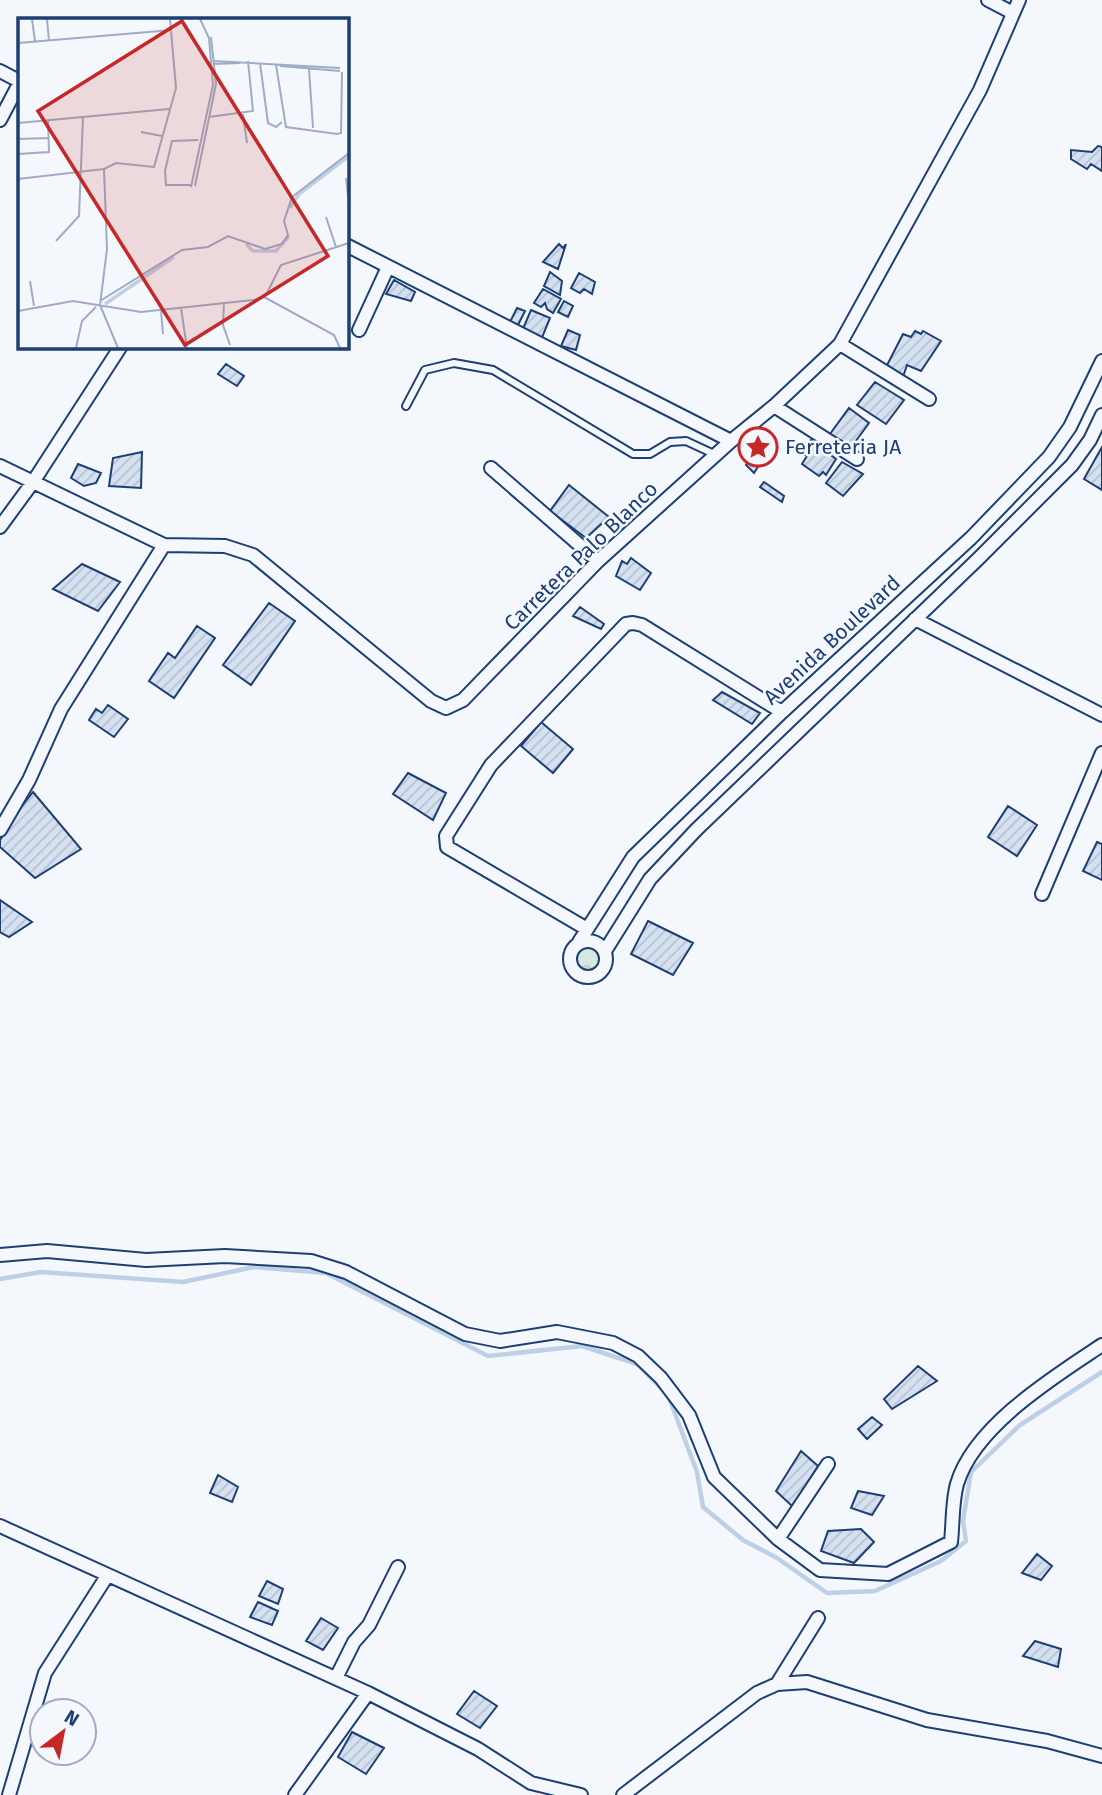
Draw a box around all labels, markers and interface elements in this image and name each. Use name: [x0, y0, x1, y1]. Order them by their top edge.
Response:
inset map: [18, 18, 348, 348]
place icon: Ferreteria JA: [737, 426, 779, 468]
place label: Ferreteria JA: [785, 434, 901, 460]
street label: Carretera Palo Blanco: [499, 476, 663, 636]
street label: Avenida Boulevard: [758, 570, 906, 710]
north arrow: [28, 1697, 98, 1767]
text: N: [60, 1705, 83, 1731]

